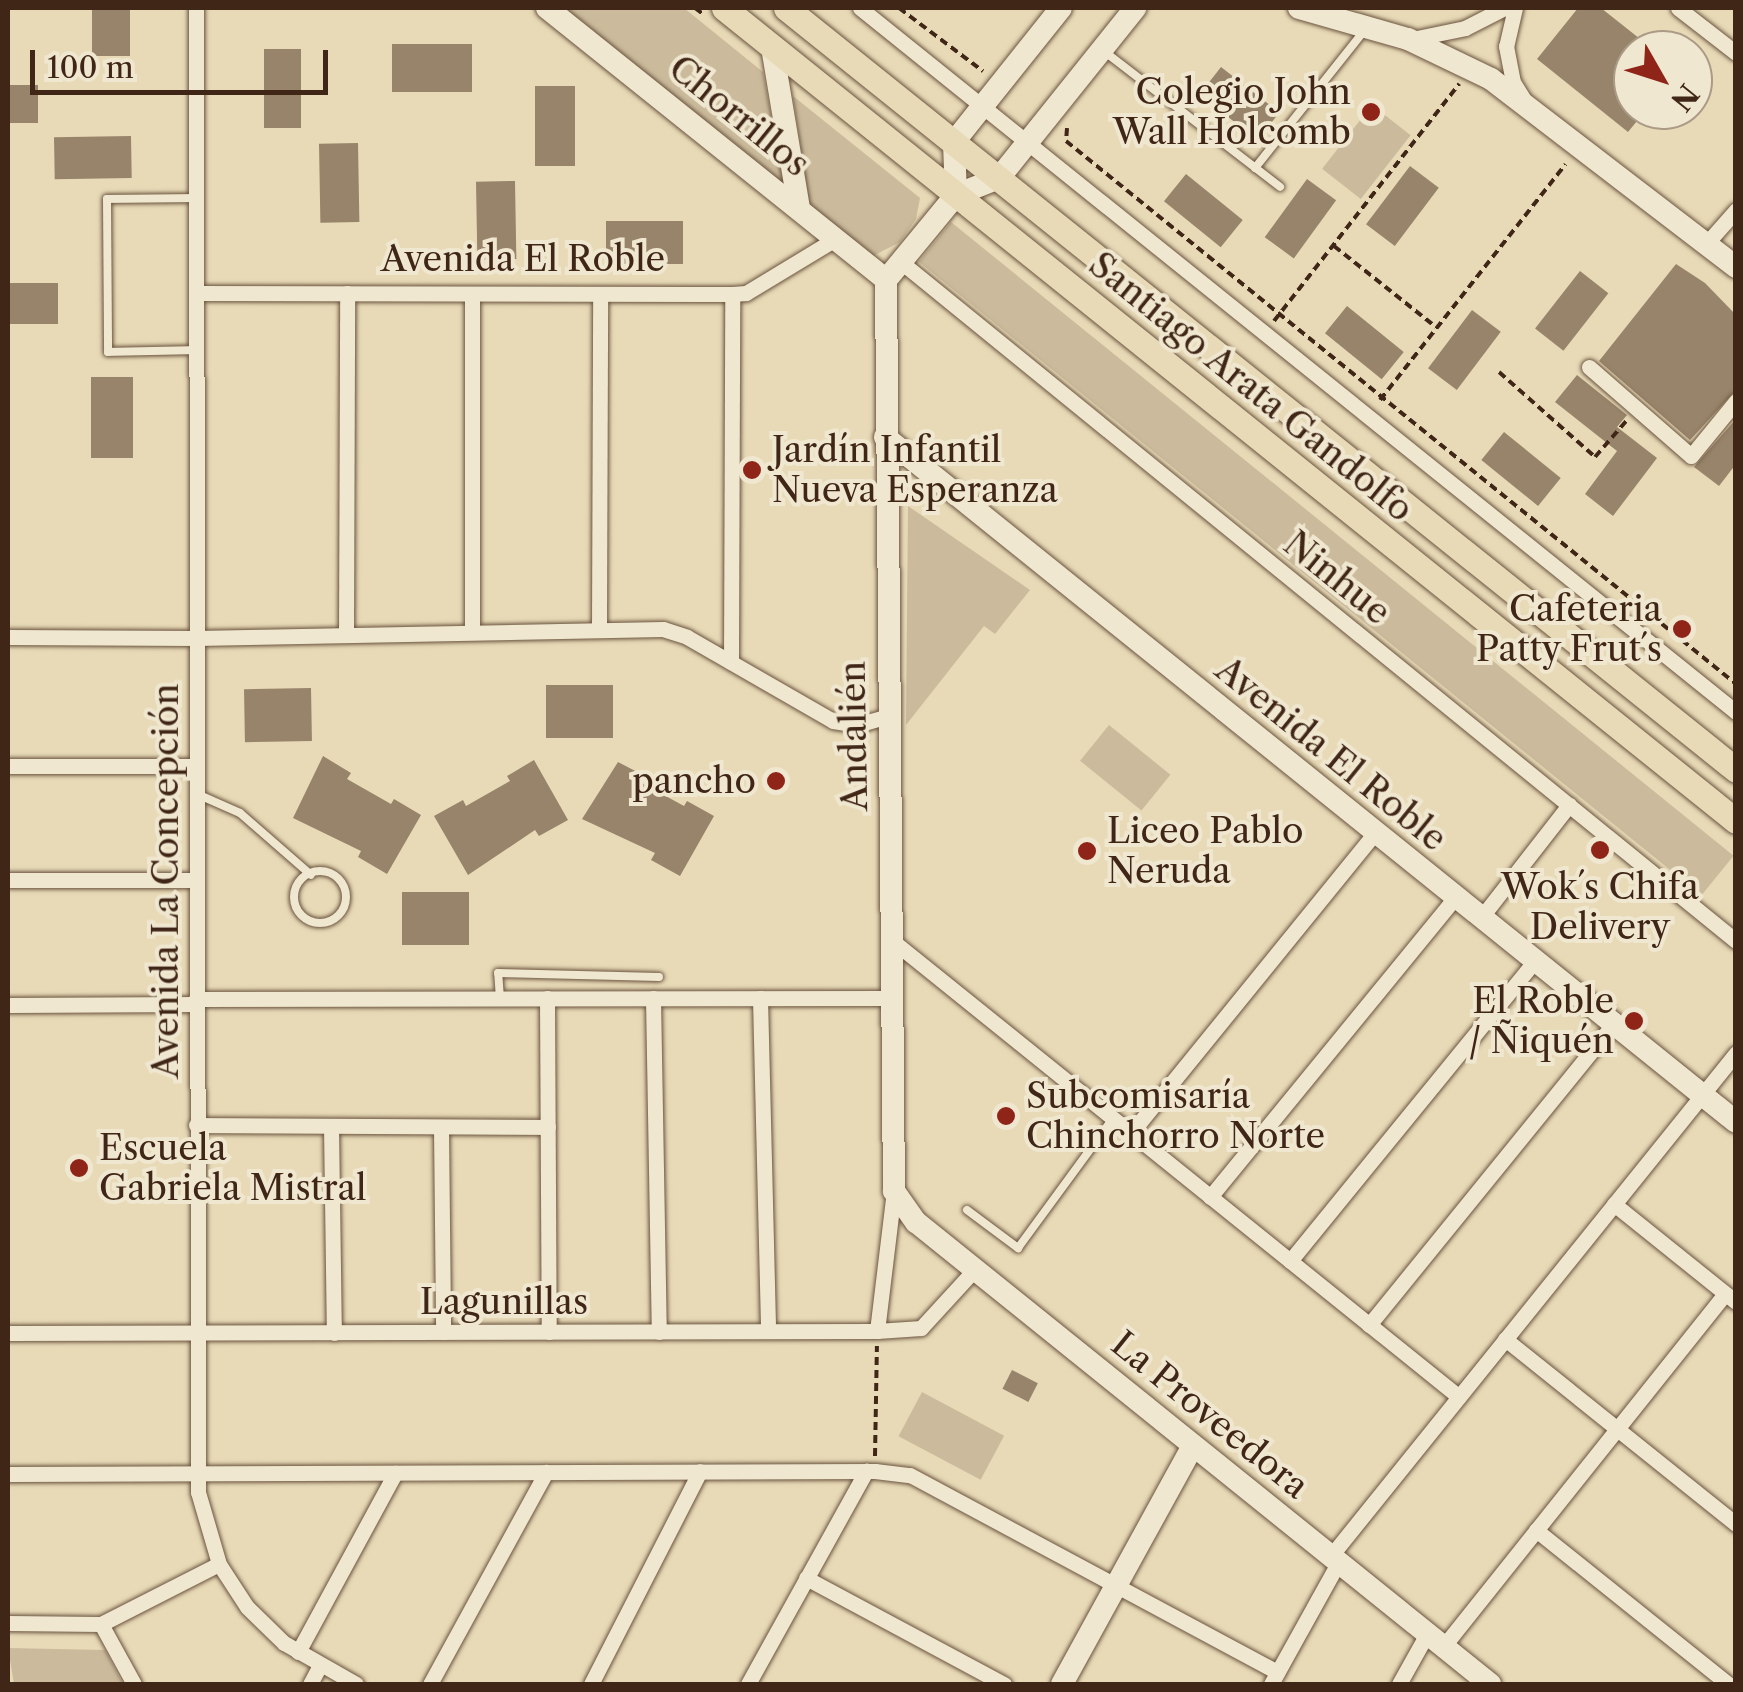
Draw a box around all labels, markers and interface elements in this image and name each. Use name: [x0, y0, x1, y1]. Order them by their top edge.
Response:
scale bar: [35, 30, 332, 92]
north arrow: [1613, 30, 1713, 130]
street label: Chorrillos: [661, 47, 817, 185]
text: 100 m: [47, 49, 134, 86]
place label: Colegio John Wall Holcomb: [1113, 71, 1351, 153]
text: N: [1664, 77, 1706, 118]
marker: Colegio John Wall Holcomb: [1360, 101, 1382, 123]
street label: Avenida El Roble: [381, 238, 665, 280]
street label: Santiago Arata Gandolfo: [1080, 243, 1422, 531]
place label: Jardín Infantil Nueva Esperanza: [772, 429, 1058, 511]
marker: Jardín Infantil Nueva Esperanza: [741, 459, 763, 481]
street label: Ninhue: [1275, 523, 1399, 633]
place label: Cafeteria Patty Frut´s: [1475, 588, 1662, 670]
marker: Cafeteria Patty Frut´s: [1671, 618, 1693, 640]
street label: Avenida El Roble: [1207, 648, 1455, 860]
street label: Andalién: [832, 661, 876, 811]
street label: Avenida La Concepción: [145, 683, 187, 1079]
place label: pancho: [632, 760, 756, 802]
marker: pancho: [765, 770, 787, 792]
place label: Liceo Pablo Neruda: [1107, 810, 1303, 892]
marker: Wok´s Chifa Delivery: [1589, 839, 1611, 861]
marker: Liceo Pablo Neruda: [1076, 840, 1098, 862]
place label: Wok´s Chifa Delivery: [1501, 866, 1699, 948]
place label: El Roble / Ñiquén: [1469, 980, 1614, 1062]
marker: El Roble / Ñiquén: [1623, 1010, 1645, 1032]
place label: Subcomisaría Chinchorro Norte: [1026, 1075, 1325, 1157]
marker: Subcomisaría Chinchorro Norte: [995, 1105, 1017, 1127]
place label: Escuela Gabriela Mistral: [99, 1127, 367, 1209]
marker: Escuela Gabriela Mistral: [68, 1157, 90, 1179]
street label: Lagunillas: [420, 1281, 588, 1323]
street label: La Proveedora: [1103, 1323, 1317, 1507]

